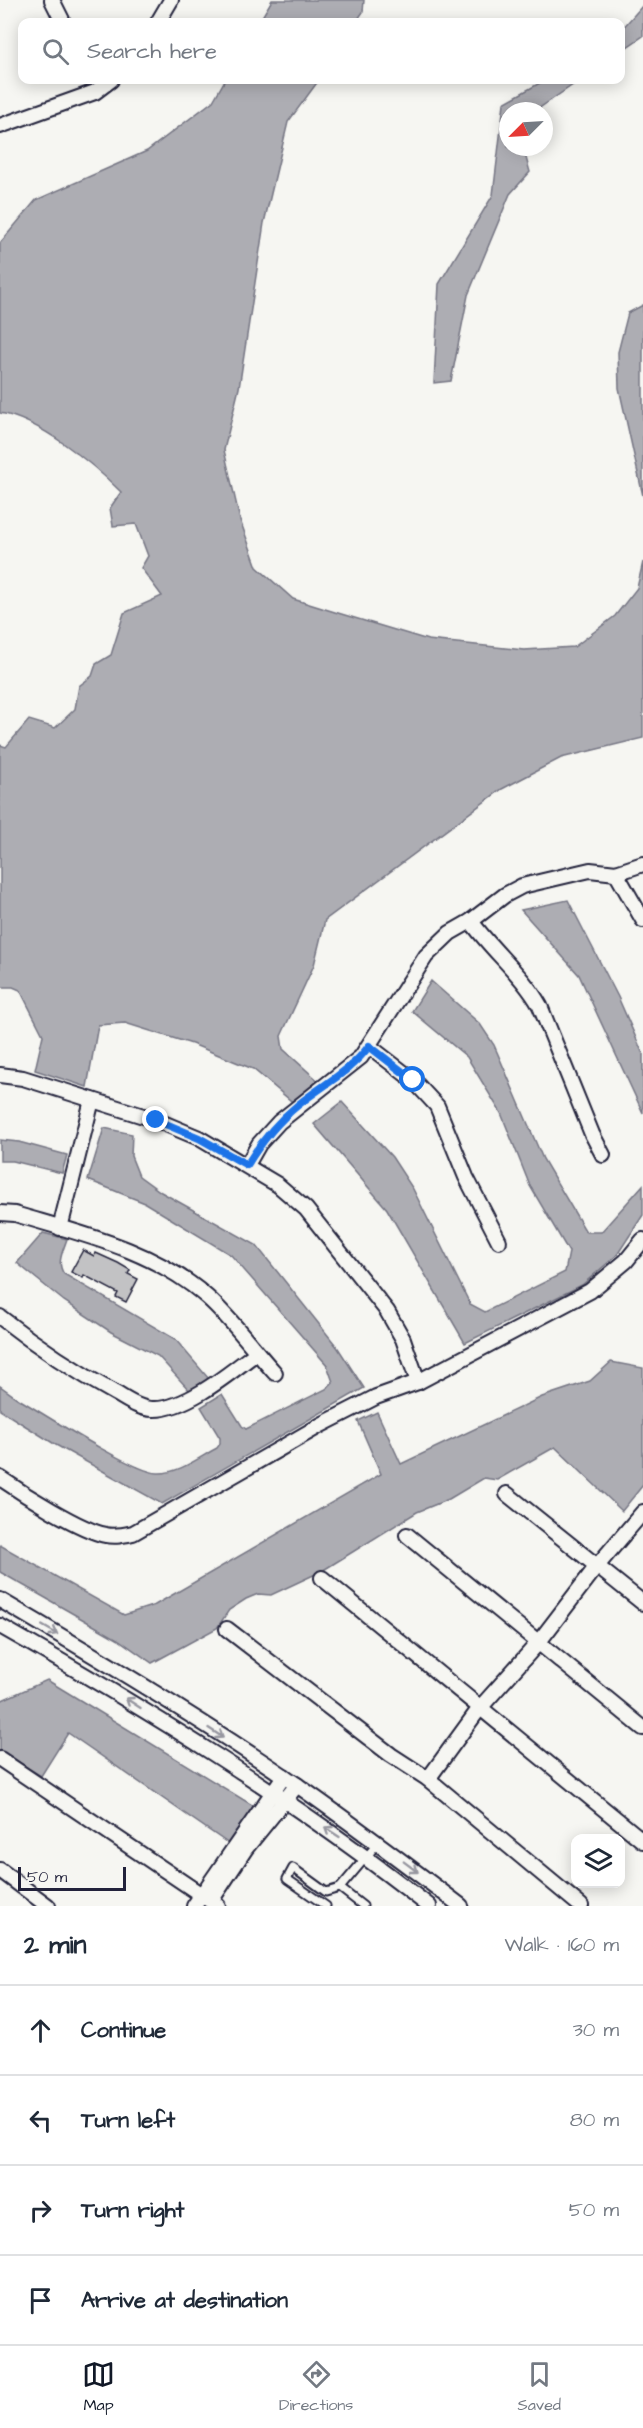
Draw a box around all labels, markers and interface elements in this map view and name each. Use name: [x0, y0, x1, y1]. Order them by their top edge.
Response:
search box: [18, 18, 625, 84]
icon: search: [39, 35, 72, 68]
text: Search here: [87, 36, 217, 67]
north arrow: [499, 102, 553, 156]
route start: [399, 1066, 425, 1092]
route end: [142, 1106, 168, 1132]
one-way arrow: [42, 1624, 59, 1636]
one-way arrow: [125, 1697, 142, 1710]
one-way arrow: [207, 1727, 224, 1739]
one-way arrow: [324, 1826, 341, 1838]
map controls: [571, 1834, 625, 1888]
button: layers: [571, 1834, 625, 1888]
one-way arrow: [403, 1861, 419, 1874]
scale bar: [18, 1864, 126, 1892]
text: 50 m: [27, 1866, 67, 1888]
text: 2 min: [24, 1927, 86, 1963]
text: Walk · 160 m: [504, 1931, 619, 1959]
icon: ahead: [24, 2014, 57, 2047]
text: Continue: [81, 2015, 166, 2046]
text: 30 m: [573, 2016, 619, 2044]
icon: left: [24, 2104, 57, 2137]
text: Turn left: [81, 2105, 175, 2136]
text: 80 m: [570, 2106, 619, 2134]
icon: right: [24, 2194, 57, 2227]
text: Turn right: [81, 2195, 184, 2226]
text: 50 m: [569, 2196, 619, 2224]
icon: arrive: [24, 2284, 57, 2317]
text: Arrive at destination: [81, 2285, 288, 2316]
tab: Map: [82, 2358, 115, 2416]
tab: Directions: [279, 2358, 353, 2416]
tab: Saved: [517, 2358, 561, 2416]

